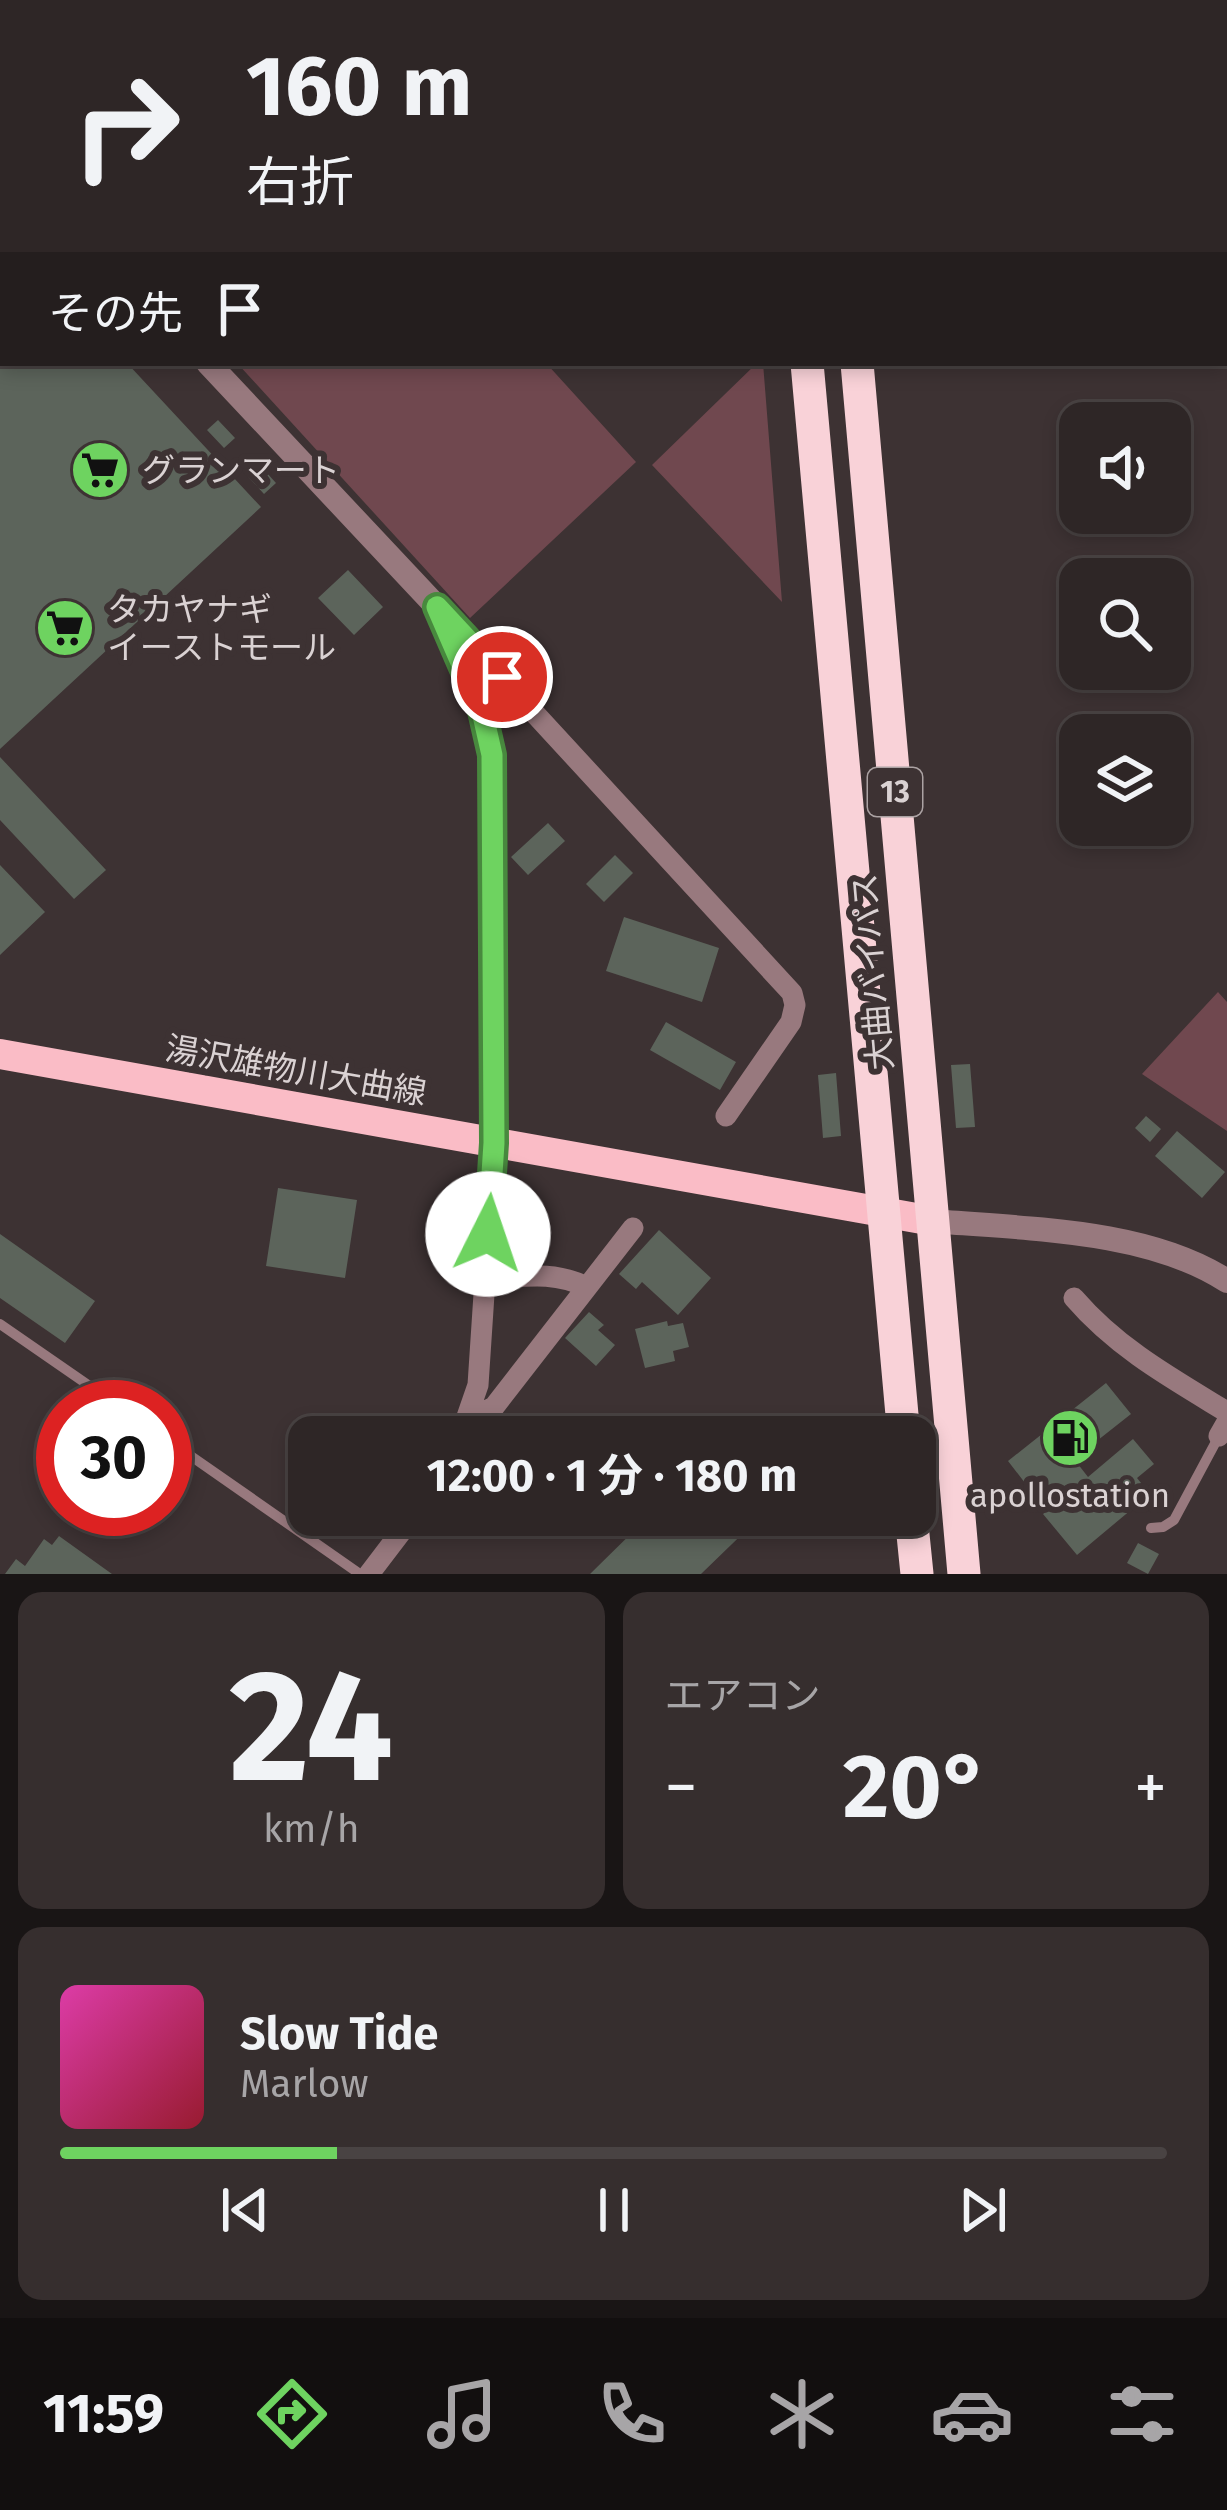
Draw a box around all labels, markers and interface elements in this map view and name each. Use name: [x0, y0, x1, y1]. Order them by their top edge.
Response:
text: 160 m: [246, 36, 472, 137]
icon: right: [48, 48, 204, 204]
text: 右折: [246, 151, 354, 215]
icon: arrive: [207, 276, 273, 342]
text: その先: [48, 287, 183, 341]
map controls: [1059, 402, 1191, 846]
button: sound: [1059, 402, 1191, 534]
supermarket icon: グランマート: [69, 439, 131, 501]
place label: グランマート: [142, 451, 340, 491]
button: search: [1059, 558, 1191, 690]
place label: タカヤナギ イーストモール: [107, 590, 336, 668]
supermarket icon: タカヤナギ イーストモール: [34, 597, 96, 659]
pin: [451, 626, 553, 728]
icon: arrive: [469, 644, 535, 710]
button: layers: [1059, 714, 1191, 846]
road number: 13: [868, 768, 922, 816]
street label: 大曲バイパス: [844, 872, 902, 1072]
street label: 湯沢雄物川大曲線: [162, 1028, 429, 1114]
position arrow: [425, 1171, 551, 1297]
speed limit sign: 30: [36, 1380, 192, 1536]
fuel station icon: apollostation: [1039, 1407, 1101, 1469]
text: 12:00 · 1 分 · 180 m: [427, 1449, 797, 1503]
place label: apollostation: [970, 1476, 1170, 1516]
text: 24: [229, 1634, 393, 1821]
text: エアコン: [665, 1673, 821, 1719]
text: 20°: [843, 1733, 989, 1841]
text: −: [665, 1748, 698, 1827]
text: +: [1134, 1748, 1167, 1827]
text: km/h: [263, 1806, 360, 1852]
text: Slow Tide: [240, 2007, 438, 2061]
text: Marlow: [240, 2061, 369, 2107]
icon: previous: [212, 2177, 278, 2243]
icon: pause: [581, 2177, 647, 2243]
icon: next: [950, 2177, 1016, 2243]
icon: directions: [250, 2372, 334, 2456]
icon: music: [420, 2372, 504, 2456]
icon: phone: [590, 2372, 674, 2456]
icon: climate: [760, 2372, 844, 2456]
icon: car: [930, 2372, 1014, 2456]
icon: filters: [1100, 2372, 1184, 2456]
text: 11:59: [43, 2382, 164, 2446]

